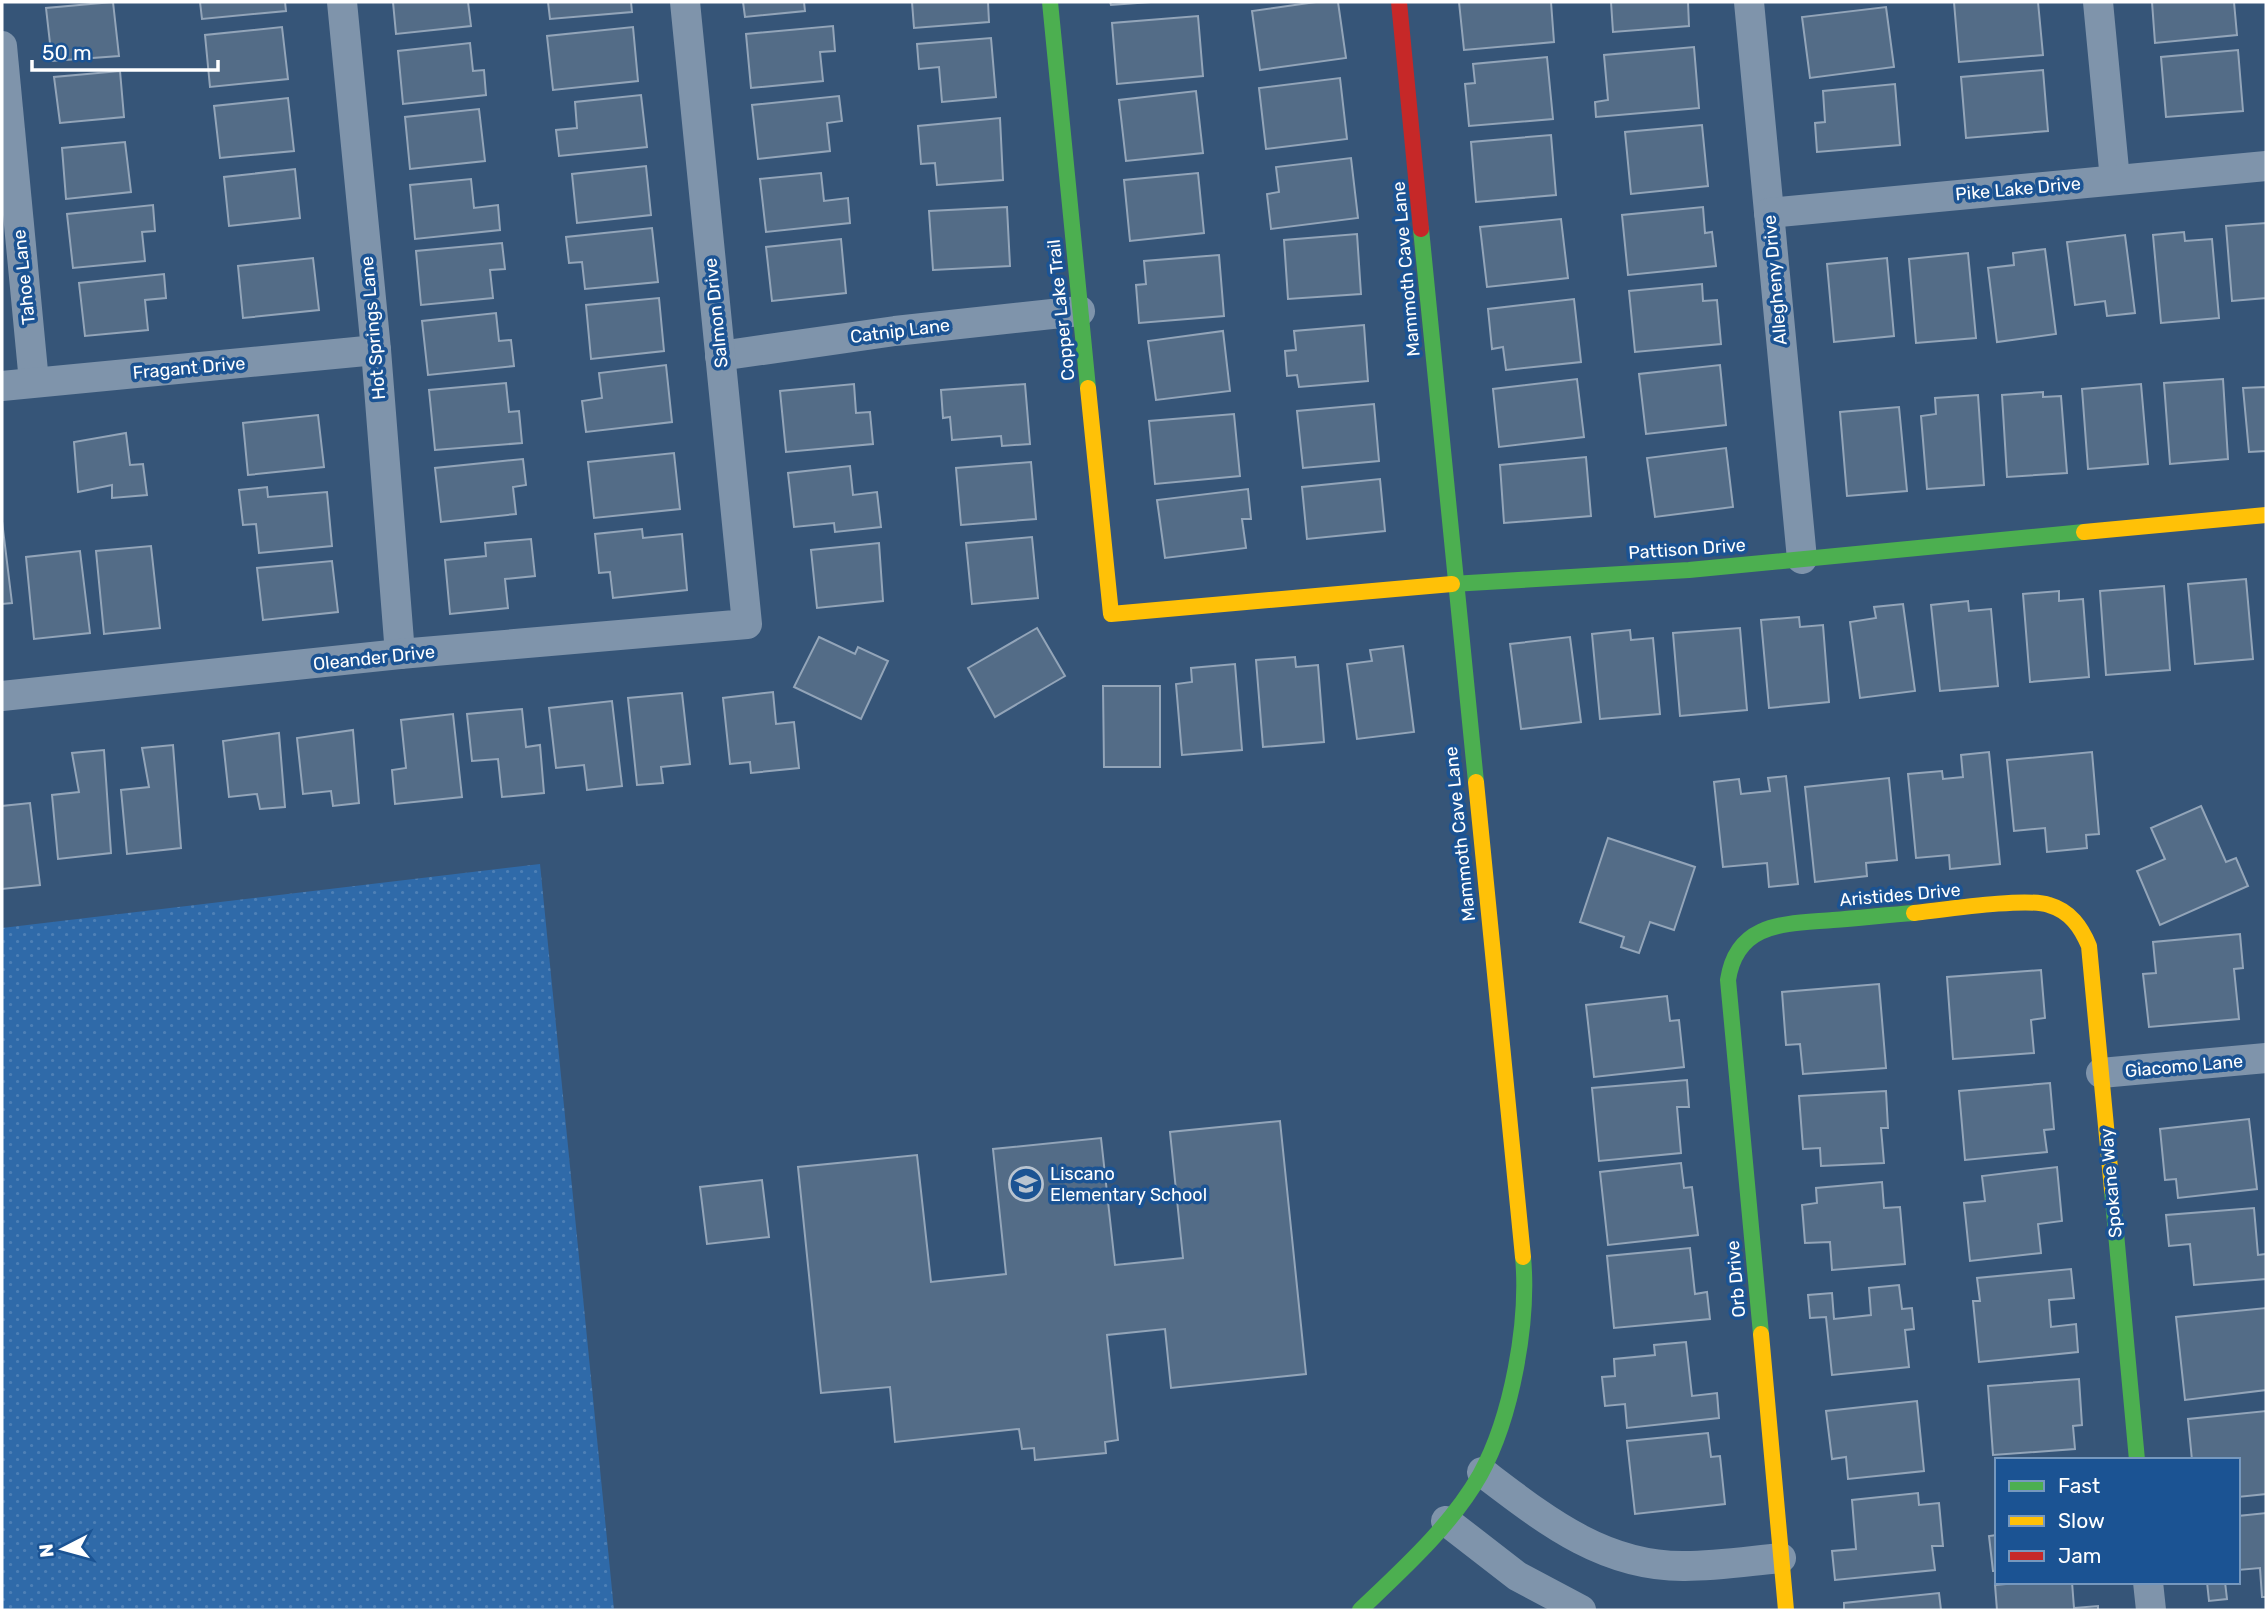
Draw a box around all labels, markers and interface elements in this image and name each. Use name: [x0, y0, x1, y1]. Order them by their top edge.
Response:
scale bar: [32, 28, 217, 72]
text: 50 m: [42, 40, 92, 65]
street label: Pike Lake Drive: [1954, 173, 2082, 205]
street label: Mammoth Cave Lane: [1387, 180, 1425, 358]
street label: Allegheny Drive: [1758, 214, 1792, 346]
street label: Tahoe Lane: [8, 228, 40, 326]
street label: Copper Lake Trail: [1043, 238, 1079, 382]
street label: Hot Springs Lane: [356, 255, 390, 401]
street label: Salmon Drive: [699, 257, 733, 369]
street label: Catnip Lane: [849, 314, 951, 348]
street label: Fragant Drive: [132, 352, 246, 384]
street label: Pattison Drive: [1627, 534, 1747, 564]
street label: Oleander Drive: [312, 641, 436, 675]
street label: Mammoth Cave Lane: [1440, 745, 1480, 923]
street label: Aristides Drive: [1839, 879, 1961, 911]
street label: Giacomo Lane: [2124, 1050, 2244, 1082]
street label: Spokane Way: [2095, 1127, 2127, 1239]
place label: Liscano Elementary School: [1050, 1163, 1207, 1206]
school or university icon: Liscano Elementary School: [1007, 1165, 1045, 1203]
street label: Orb Drive: [1722, 1239, 1750, 1319]
legend: [1995, 1458, 2240, 1584]
text: Fast: [2058, 1473, 2100, 1498]
text: Slow: [2058, 1508, 2105, 1533]
north arrow: [28, 1514, 98, 1584]
text: N: [34, 1543, 59, 1559]
text: Jam: [2058, 1543, 2102, 1568]

